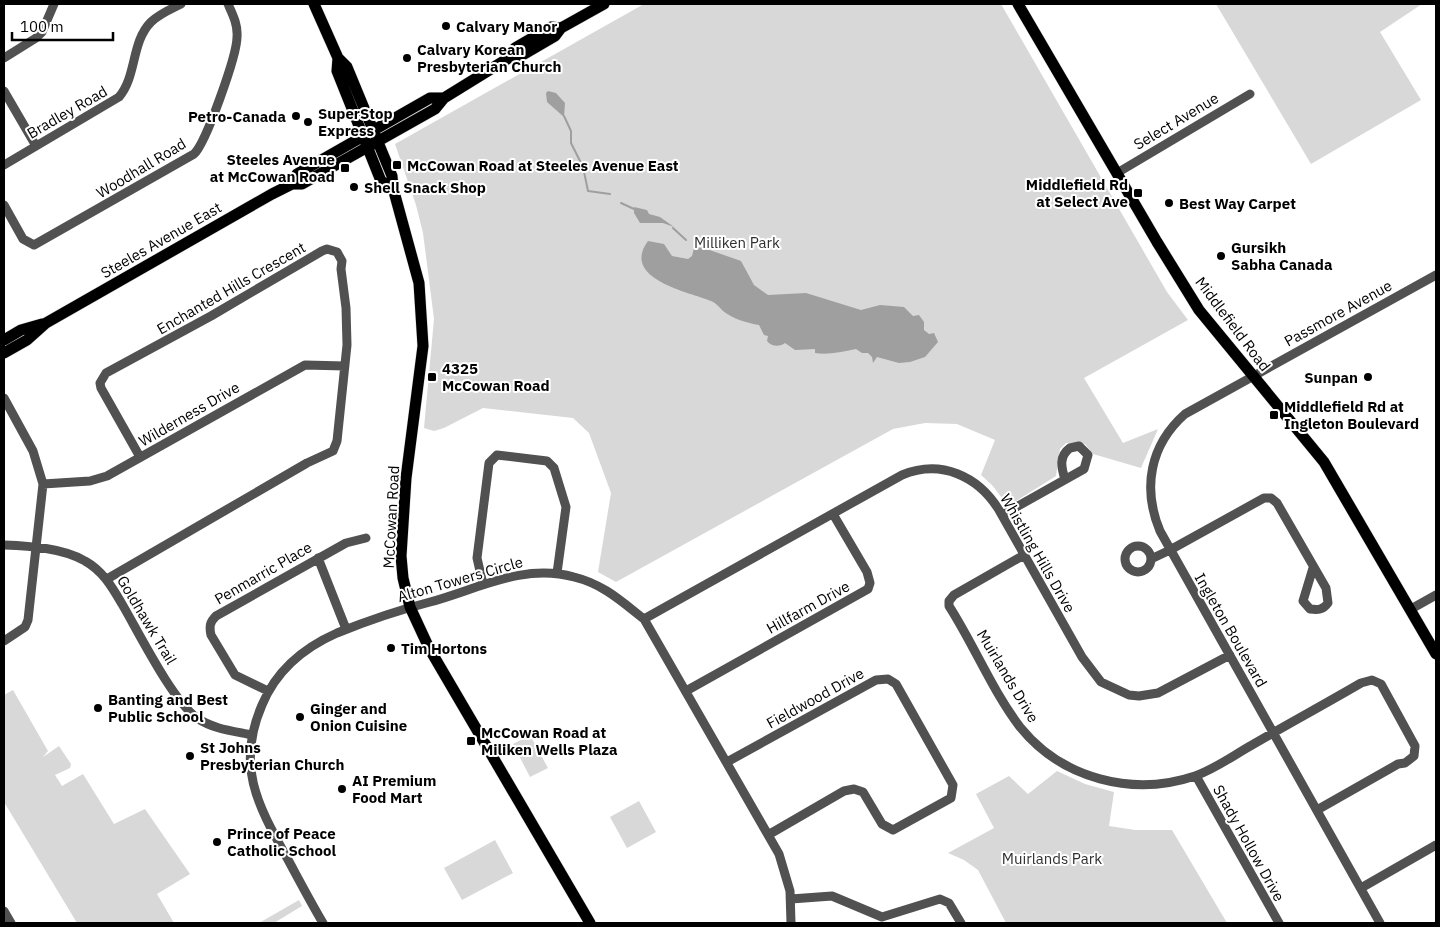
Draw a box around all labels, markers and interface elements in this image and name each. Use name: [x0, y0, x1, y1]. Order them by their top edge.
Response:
scale bar: [12, 10, 114, 42]
text: 100 m: [20, 17, 64, 36]
place label: Calvary Manor: [456, 17, 557, 36]
marker: Calvary Manor: [440, 20, 452, 32]
place label: Calvary Korean Presbyterian Church: [417, 40, 561, 76]
marker: Calvary Korean Presbyterian Church: [401, 52, 413, 64]
street label: Bradley Road: [23, 81, 111, 143]
street label: Select Avenue: [1130, 88, 1222, 154]
place label: SuperStop Express: [318, 104, 393, 140]
place label: Petro-Canada: [188, 107, 286, 126]
marker: Petro-Canada: [290, 110, 302, 122]
marker: SuperStop Express: [302, 116, 314, 128]
street label: Woodhall Road: [93, 134, 189, 202]
place label: Steeles Avenue at McCowan Road: [210, 150, 335, 186]
place label: McCowan Road at Steeles Avenue East: [407, 156, 679, 175]
marker: McCowan Road at Steeles Avenue East: [391, 159, 403, 171]
marker: Steeles Avenue at McCowan Road: [339, 162, 351, 174]
place label: Middlefield Rd at Select Ave: [1026, 175, 1128, 211]
place label: Shell Snack Shop: [364, 178, 486, 197]
marker: Shell Snack Shop: [348, 181, 360, 193]
marker: Middlefield Rd at Select Ave: [1132, 187, 1144, 199]
place label: Best Way Carpet: [1179, 194, 1296, 213]
marker: Best Way Carpet: [1163, 197, 1175, 209]
street label: Steeles Avenue East: [97, 198, 225, 282]
park label: Milliken Park: [694, 233, 780, 252]
street label: Enchanted Hills Crescent: [153, 238, 309, 338]
place label: Gursikh Sabha Canada: [1231, 238, 1333, 274]
marker: Gursikh Sabha Canada: [1215, 250, 1227, 262]
street label: Middlefield Road: [1191, 273, 1275, 375]
street label: Passmore Avenue: [1281, 276, 1395, 350]
place label: 4325 McCowan Road: [442, 359, 550, 395]
place label: Sunpan: [1304, 368, 1358, 387]
marker: 4325 McCowan Road: [426, 371, 438, 383]
marker: Sunpan: [1362, 371, 1374, 383]
street label: Wilderness Drive: [135, 377, 243, 451]
place label: Middlefield Rd at Ingleton Boulevard: [1284, 397, 1419, 433]
marker: Middlefield Rd at Ingleton Boulevard: [1268, 409, 1280, 421]
street label: McCowan Road: [379, 465, 403, 569]
street label: Whistling Hills Drive: [996, 490, 1080, 616]
street label: Penmarric Place: [211, 537, 315, 609]
street label: Alton Towers Circle: [395, 552, 525, 606]
street label: Ingleton Boulevard: [1191, 570, 1271, 690]
street label: Goldhawk Trail: [113, 572, 181, 668]
street label: Hillfarm Drive: [763, 576, 853, 638]
street label: Muirlands Drive: [973, 626, 1043, 726]
place label: Tim Hortons: [401, 639, 488, 658]
marker: Tim Hortons: [385, 642, 397, 654]
street label: Fieldwood Drive: [763, 663, 867, 733]
place label: Banting and Best Public School: [108, 690, 228, 726]
place label: Ginger and Onion Cuisine: [310, 699, 407, 735]
marker: Banting and Best Public School: [92, 702, 104, 714]
marker: Ginger and Onion Cuisine: [294, 711, 306, 723]
place label: McCowan Road at Miliken Wells Plaza: [481, 723, 618, 759]
marker: McCowan Road at Miliken Wells Plaza: [465, 735, 477, 747]
place label: St Johns Presbyterian Church: [200, 738, 344, 774]
marker: St Johns Presbyterian Church: [184, 750, 196, 762]
place label: AI Premium Food Mart: [352, 771, 436, 807]
street label: Shady Hollow Drive: [1209, 781, 1289, 905]
marker: AI Premium Food Mart: [336, 783, 348, 795]
place label: Prince of Peace Catholic School: [227, 824, 336, 860]
marker: Prince of Peace Catholic School: [211, 836, 223, 848]
park label: Muirlands Park: [1002, 849, 1102, 868]

